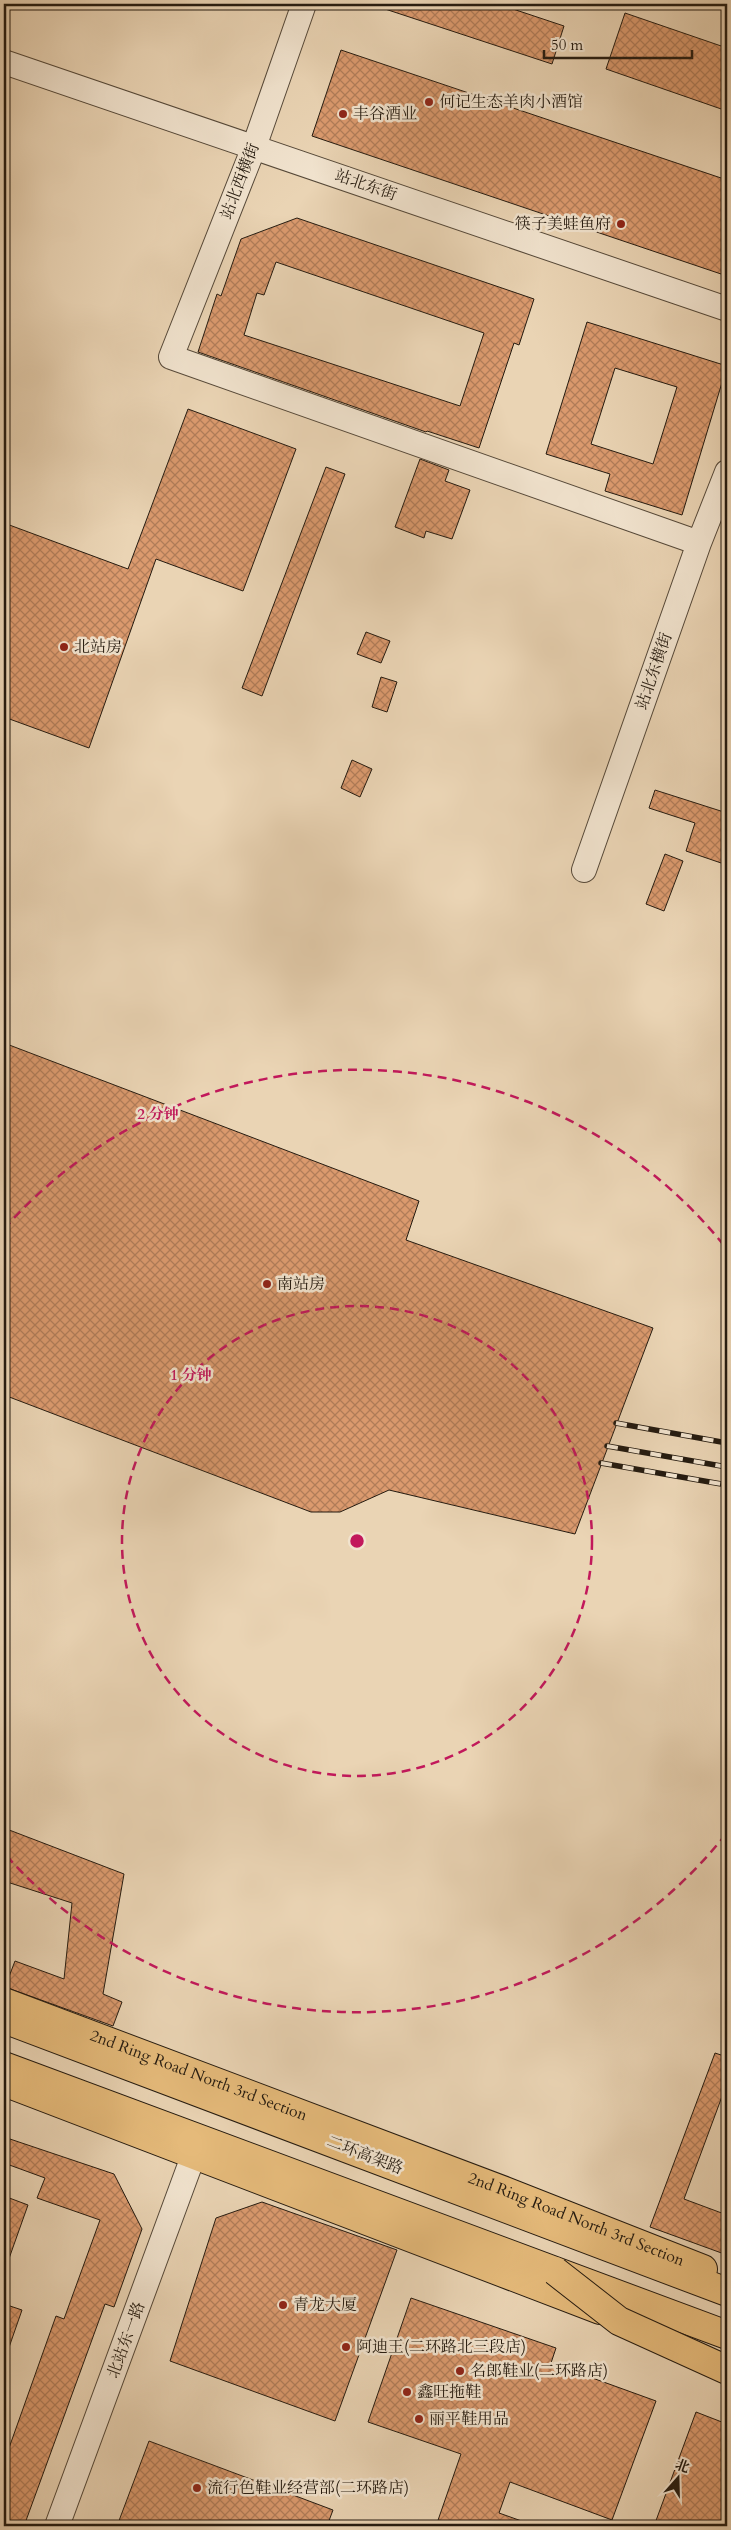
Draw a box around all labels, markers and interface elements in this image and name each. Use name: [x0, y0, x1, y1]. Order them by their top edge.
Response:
scale bar: [544, 28, 691, 60]
text: 50 m: [551, 35, 583, 55]
place label: 何记生态羊肉小酒馆: [439, 91, 583, 113]
marker: 何记生态羊肉小酒馆: [423, 96, 435, 108]
place label: 丰谷酒业: [353, 103, 417, 125]
marker: 丰谷酒业: [337, 108, 349, 120]
street label: 站北西横街: [215, 140, 265, 222]
street label: 站北东街: [332, 164, 400, 206]
place label: 筷子美蛙鱼府: [515, 213, 611, 235]
marker: 筷子美蛙鱼府: [615, 218, 627, 230]
street label: 站北东横街: [631, 630, 677, 712]
place label: 北站房: [74, 636, 122, 658]
marker: 北站房: [58, 641, 70, 653]
text: 2 分钟: [137, 1104, 179, 1124]
place label: 南站房: [277, 1273, 325, 1295]
marker: 南站房: [261, 1278, 273, 1290]
text: 1 分钟: [170, 1365, 212, 1385]
centre of rings: [348, 1532, 366, 1550]
street label: 2nd Ring Road North 3rd Section: [87, 2024, 310, 2126]
street label: 二环高架路: [324, 2130, 406, 2180]
street label: 2nd Ring Road North 3rd Section: [465, 2167, 688, 2272]
place label: 青龙大厦: [293, 2294, 357, 2316]
street label: 北站东一路: [102, 2299, 150, 2381]
marker: 青龙大厦: [277, 2299, 289, 2311]
place label: 阿迪王(二环路北三段店): [356, 2336, 526, 2358]
marker: 阿迪王(二环路北三段店): [340, 2341, 352, 2353]
place label: 名郎鞋业(二环路店): [470, 2360, 608, 2382]
marker: 名郎鞋业(二环路店): [454, 2365, 466, 2377]
place label: 鑫旺拖鞋: [417, 2381, 481, 2403]
marker: 鑫旺拖鞋: [401, 2386, 413, 2398]
place label: 丽平鞋用品: [429, 2408, 509, 2430]
marker: 丽平鞋用品: [413, 2413, 425, 2425]
north arrow: [654, 2452, 704, 2502]
text: 北: [672, 2455, 692, 2478]
place label: 流行色鞋业经营部(二环路店): [207, 2477, 409, 2499]
marker: 流行色鞋业经营部(二环路店): [191, 2482, 203, 2494]

